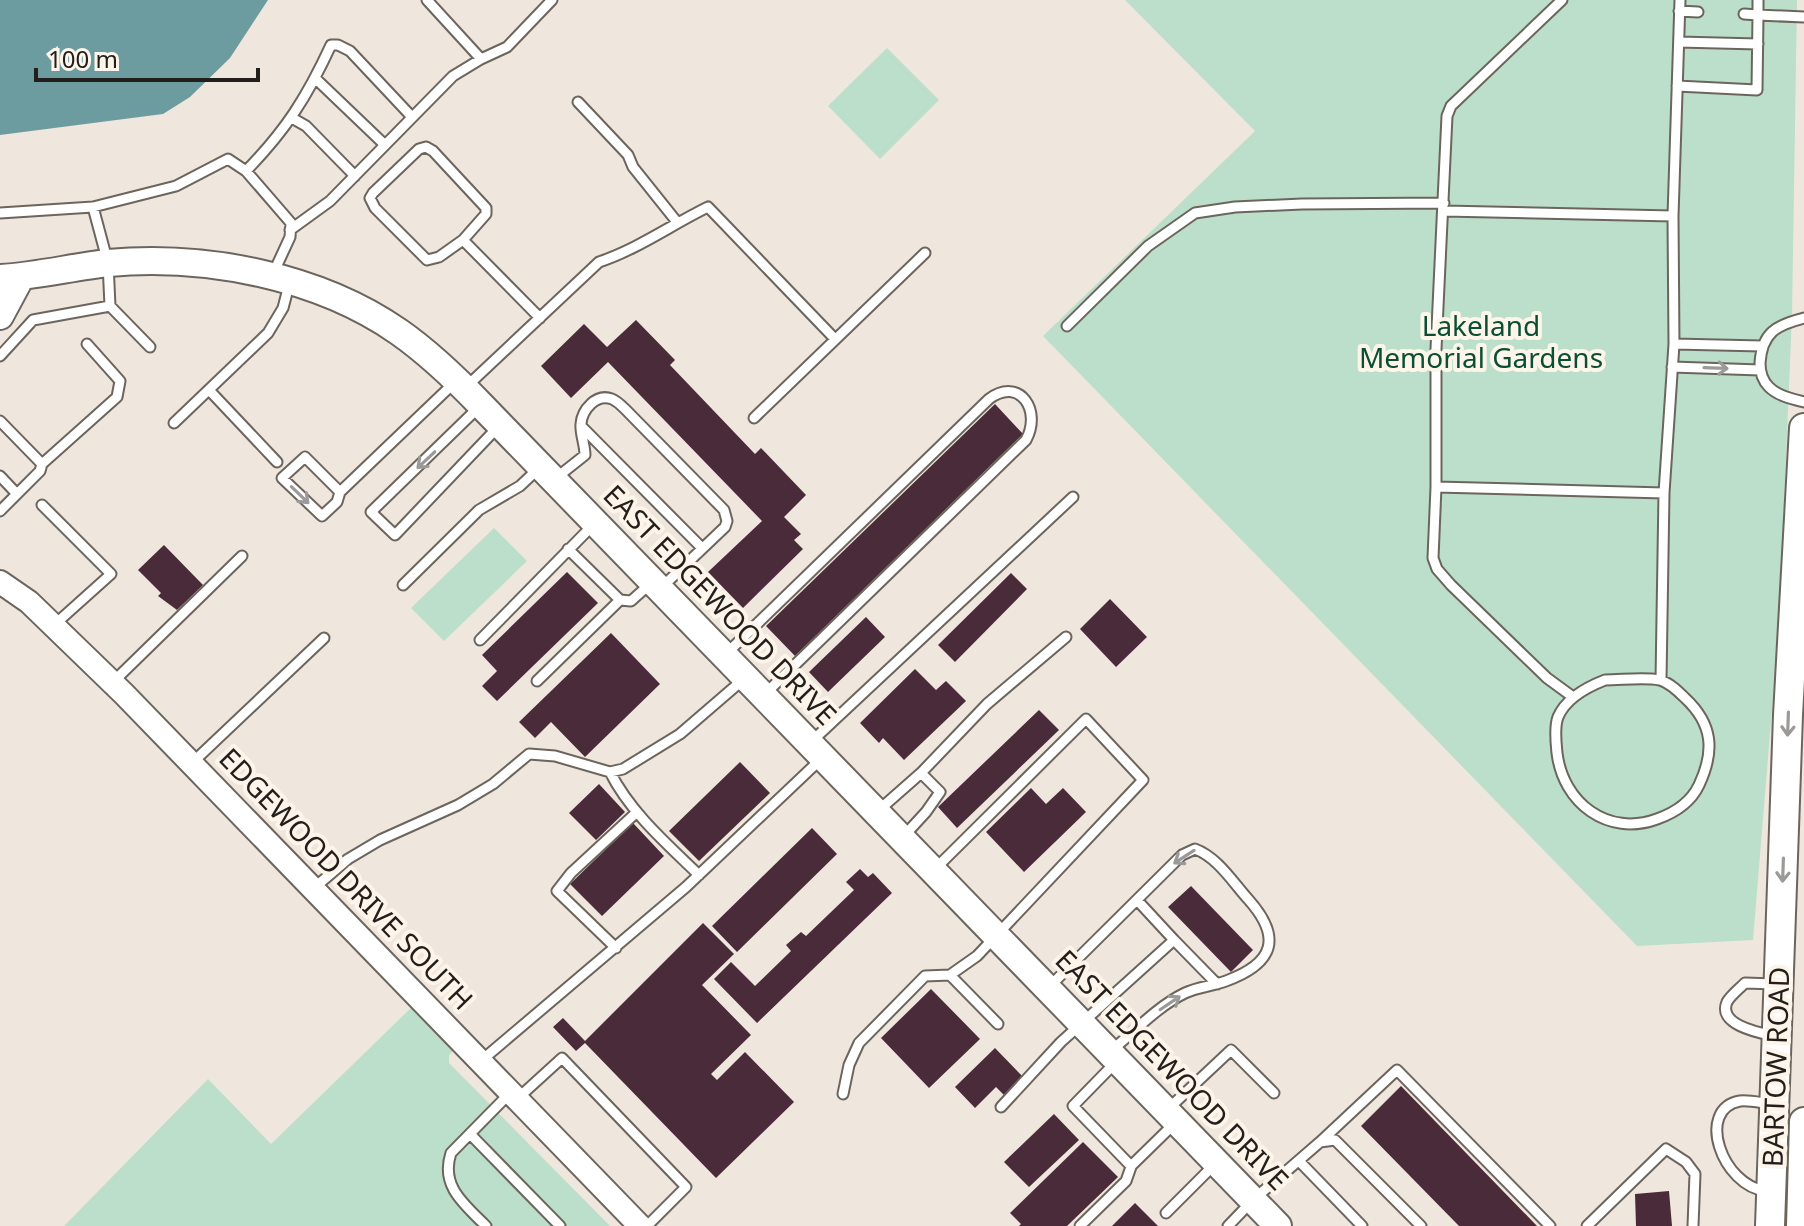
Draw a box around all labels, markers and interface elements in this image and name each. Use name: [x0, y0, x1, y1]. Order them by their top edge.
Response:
scale bar: [36, 32, 258, 82]
text: 100 m: [48, 42, 118, 75]
park label: Lakeland Memorial Gardens: [1359, 306, 1603, 376]
one-way arrow: [1702, 361, 1729, 376]
one-way arrow: [417, 450, 436, 469]
street label: EAST EDGEWOOD DRIVE: [596, 476, 846, 733]
one-way arrow: [290, 486, 310, 505]
one-way arrow: [1781, 710, 1796, 737]
street label: EDGEWOOD DRIVE SOUTH: [211, 739, 482, 1017]
one-way arrow: [1174, 848, 1196, 865]
one-way arrow: [1775, 856, 1790, 883]
street label: EAST EDGEWOOD DRIVE: [1048, 941, 1298, 1198]
street label: BARTOW ROAD: [1753, 966, 1797, 1168]
one-way arrow: [1159, 995, 1181, 1011]

